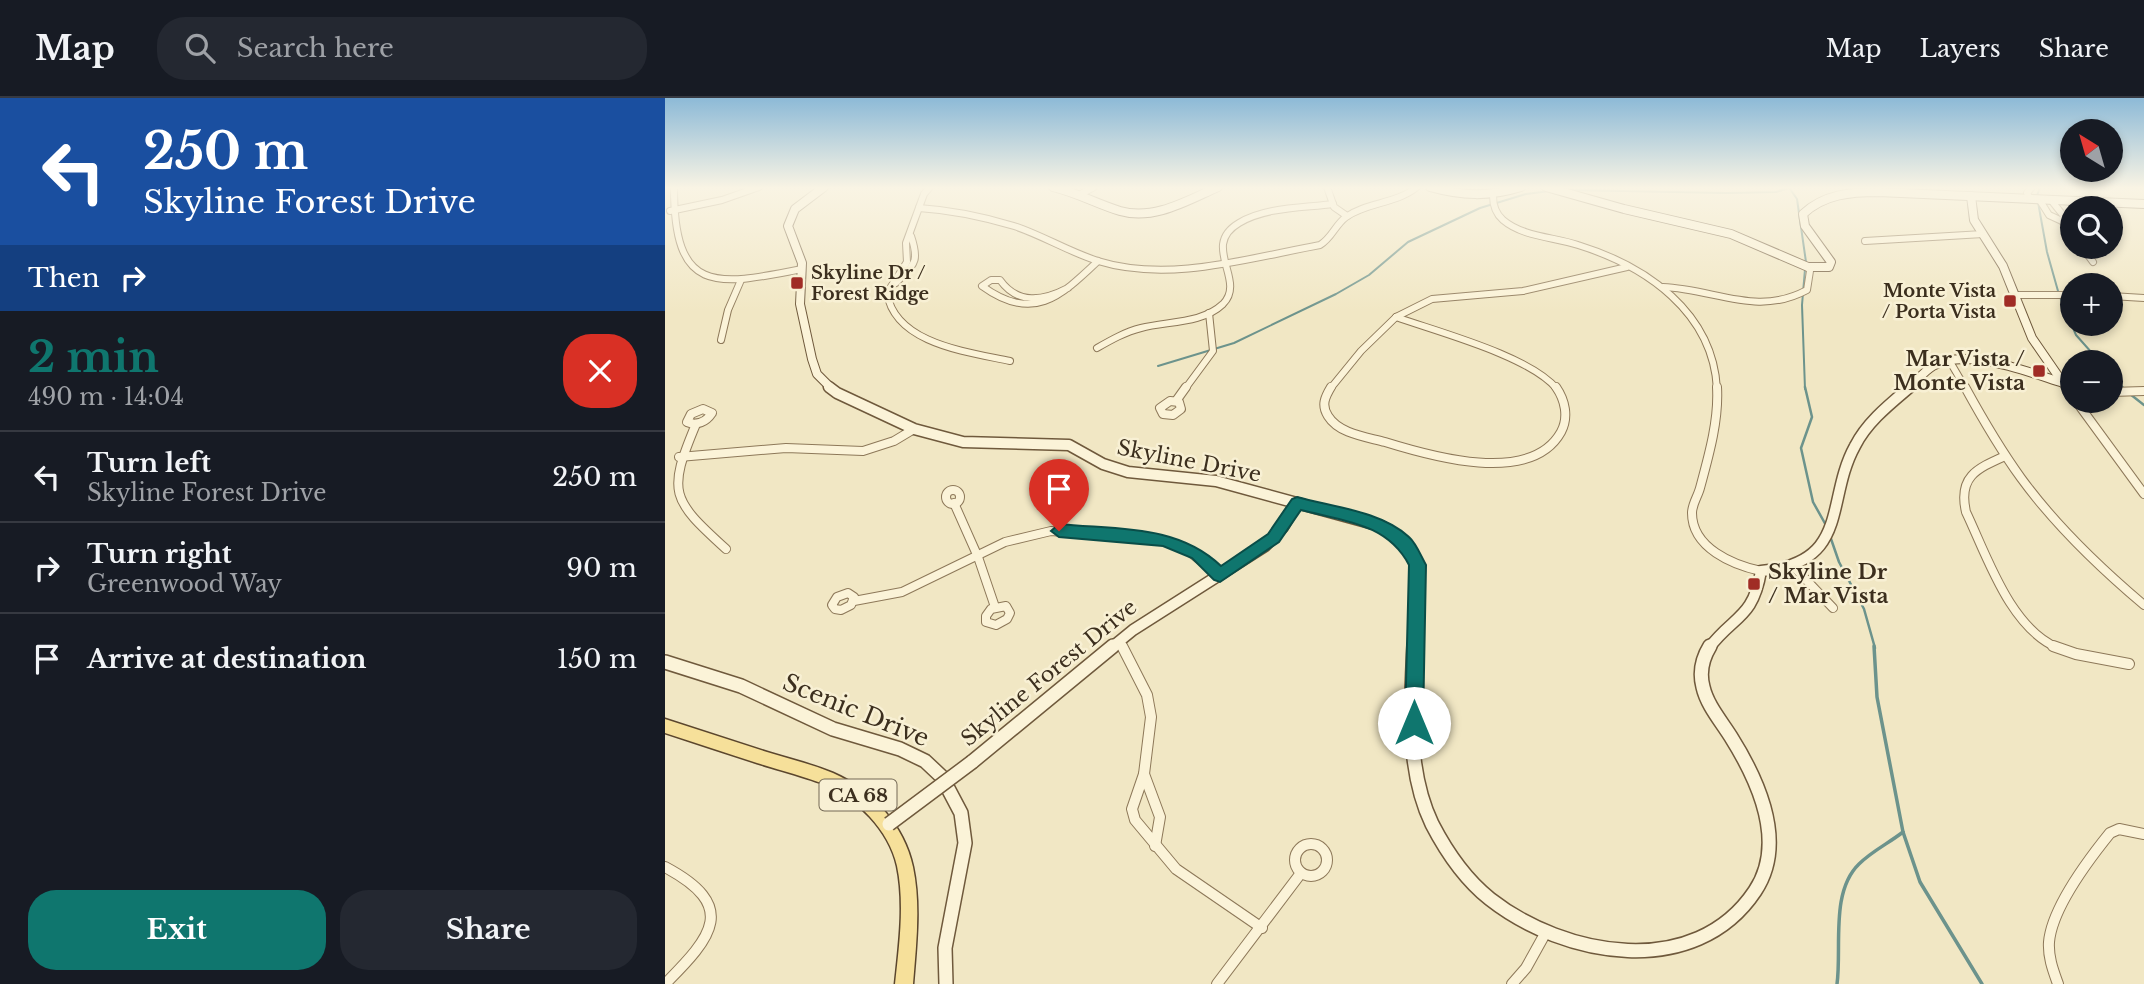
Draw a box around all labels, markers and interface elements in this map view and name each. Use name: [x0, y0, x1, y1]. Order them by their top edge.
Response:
search box: [157, 17, 647, 80]
text: Map: [35, 28, 115, 69]
icon: search: [181, 29, 219, 67]
text: Search here: [237, 32, 394, 64]
text: Map: [1826, 34, 1882, 63]
text: Layers: [1920, 34, 2001, 63]
text: Share: [2039, 34, 2109, 63]
north arrow: [2060, 119, 2123, 182]
map controls: [2060, 119, 2123, 413]
text: 250 m: [143, 121, 308, 182]
icon: left: [28, 126, 119, 217]
text: Skyline Forest Drive: [143, 182, 476, 222]
button: search: [2060, 196, 2123, 259]
icon: right: [114, 259, 152, 297]
text: Then: [28, 262, 100, 294]
place label: Skyline Dr / Forest Ridge: [811, 262, 929, 305]
button: +: [2060, 273, 2123, 336]
marker: Skyline Dr / Forest Ridge: [789, 275, 805, 291]
place label: Monte Vista / Porta Vista: [1882, 280, 1997, 323]
marker: Monte Vista / Porta Vista: [2002, 293, 2018, 309]
text: 2 min: [28, 331, 159, 383]
button: close: [563, 334, 637, 408]
place label: Mar Vista / Monte Vista: [1893, 346, 2025, 396]
button: −: [2060, 350, 2123, 413]
marker: Mar Vista / Monte Vista: [2031, 363, 2047, 379]
text: 490 m · 14:04: [28, 383, 184, 411]
street label: Skyline Drive: [1115, 434, 1263, 488]
text: Turn left: [87, 447, 211, 479]
icon: left: [28, 458, 66, 496]
pin: [1029, 459, 1089, 531]
text: 250 m: [552, 461, 637, 493]
icon: arrive: [1040, 470, 1078, 508]
text: Skyline Forest Drive: [87, 479, 326, 507]
text: Turn right: [87, 538, 232, 570]
icon: right: [28, 549, 66, 587]
text: 90 m: [566, 552, 637, 584]
place label: Skyline Dr / Mar Vista: [1768, 559, 1889, 609]
text: Greenwood Way: [87, 570, 282, 598]
marker: Skyline Dr / Mar Vista: [1746, 576, 1762, 592]
street label: Skyline Forest Drive: [956, 594, 1142, 752]
icon: arrive: [28, 640, 66, 678]
text: Arrive at destination: [87, 643, 367, 675]
text: 150 m: [557, 643, 637, 675]
street label: Scenic Drive: [779, 667, 933, 753]
position arrow: [1377, 686, 1451, 760]
road number: CA 68: [819, 780, 897, 810]
button: Exit: [28, 890, 326, 970]
button: Share: [340, 890, 637, 970]

